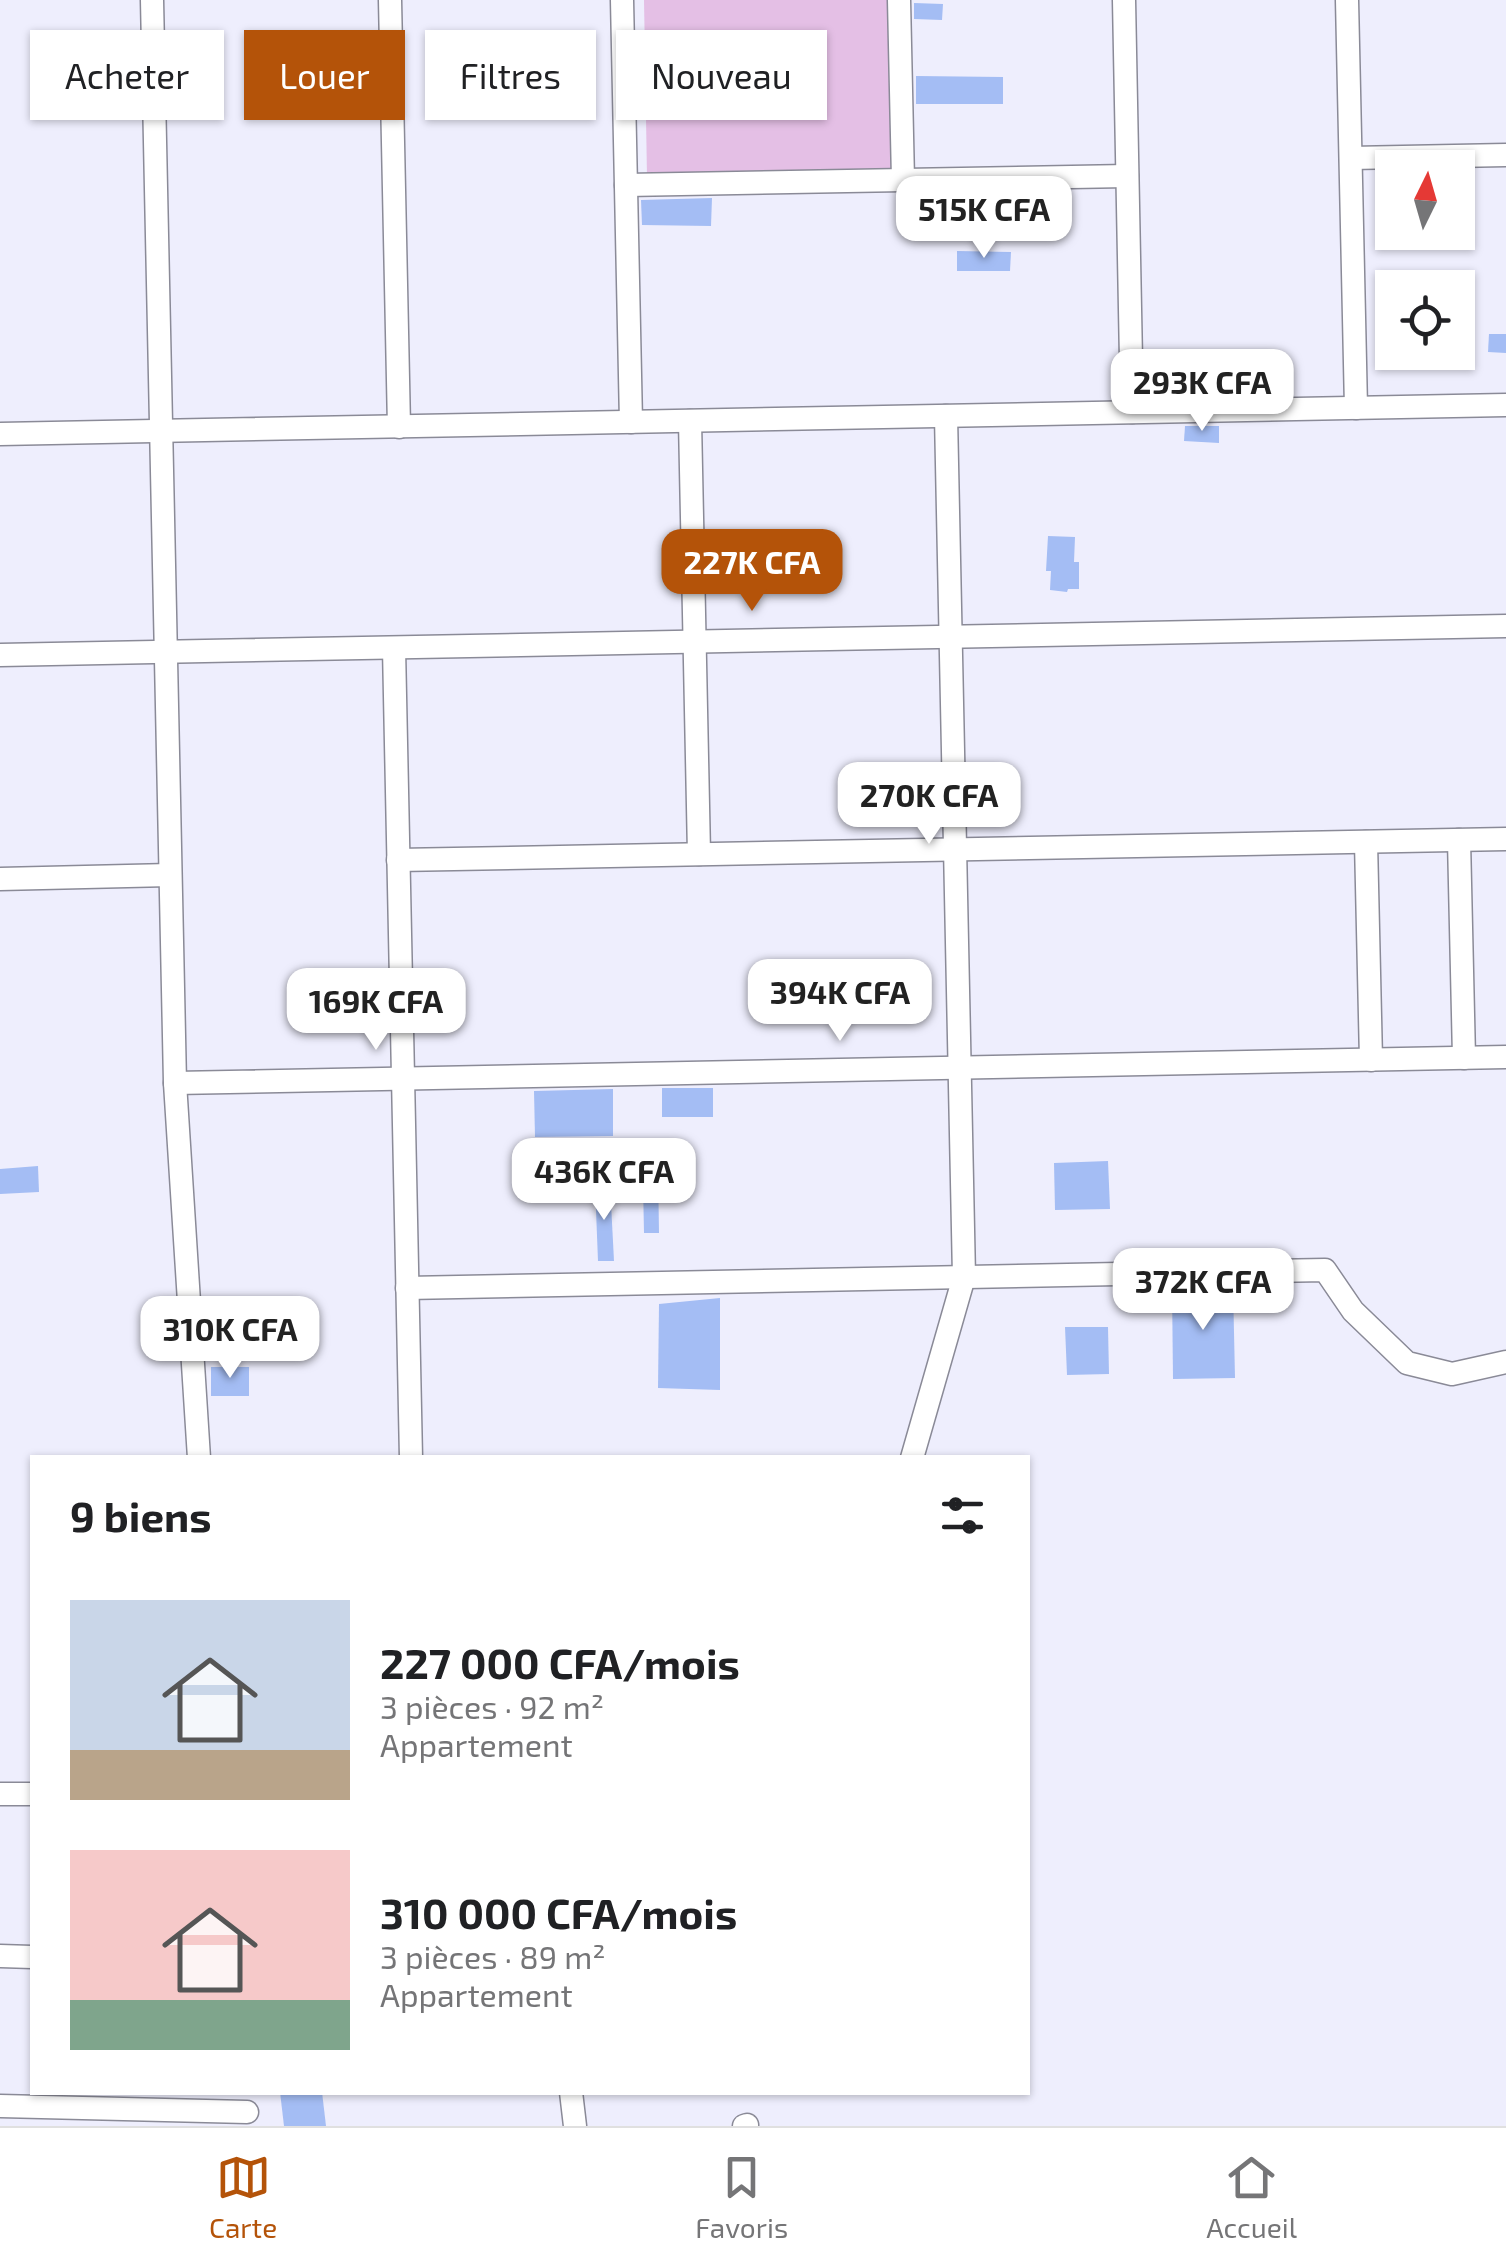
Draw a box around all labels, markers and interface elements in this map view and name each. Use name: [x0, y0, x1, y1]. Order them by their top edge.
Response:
chip: Acheter: [30, 30, 224, 120]
chip: Louer: [244, 30, 405, 120]
chip: Filtres: [425, 30, 596, 120]
chip: Nouveau: [616, 30, 827, 120]
north arrow: [1375, 150, 1475, 250]
map controls: [1375, 150, 1475, 370]
pin: 515K CFA: [881, 176, 1087, 261]
text: 515K CFA: [918, 189, 1050, 227]
button: locate: [1375, 270, 1475, 370]
pin: 293K CFA: [1099, 349, 1305, 434]
text: 293K CFA: [1133, 362, 1271, 400]
pin: 227K CFA: [649, 529, 855, 614]
text: 227K CFA: [683, 542, 821, 580]
pin: 270K CFA: [826, 762, 1032, 847]
text: 270K CFA: [860, 775, 998, 813]
pin: 394K CFA: [737, 959, 943, 1044]
pin: 169K CFA: [273, 968, 479, 1053]
text: 394K CFA: [770, 972, 910, 1010]
text: 169K CFA: [309, 981, 443, 1019]
pin: 436K CFA: [501, 1138, 707, 1223]
text: 436K CFA: [534, 1151, 674, 1189]
pin: 372K CFA: [1100, 1248, 1306, 1333]
text: 372K CFA: [1135, 1261, 1271, 1299]
pin: 310K CFA: [127, 1296, 333, 1381]
text: 310K CFA: [162, 1309, 298, 1347]
icon: filters: [935, 1488, 990, 1543]
text: 9 biens: [70, 1490, 212, 1540]
text: 227 000 CFA/mois: [380, 1637, 740, 1687]
icon: home: [150, 1640, 270, 1760]
text: 3 pièces · 92 m²: [380, 1687, 604, 1725]
text: Appartement: [380, 1725, 573, 1763]
text: 310 000 CFA/mois: [380, 1887, 737, 1937]
icon: home: [150, 1890, 270, 2010]
text: 3 pièces · 89 m²: [380, 1937, 605, 1975]
text: Appartement: [380, 1975, 573, 2013]
tab: Carte: [209, 2150, 277, 2244]
tab: Favoris: [695, 2150, 788, 2244]
tab: Accueil: [1206, 2150, 1297, 2244]

